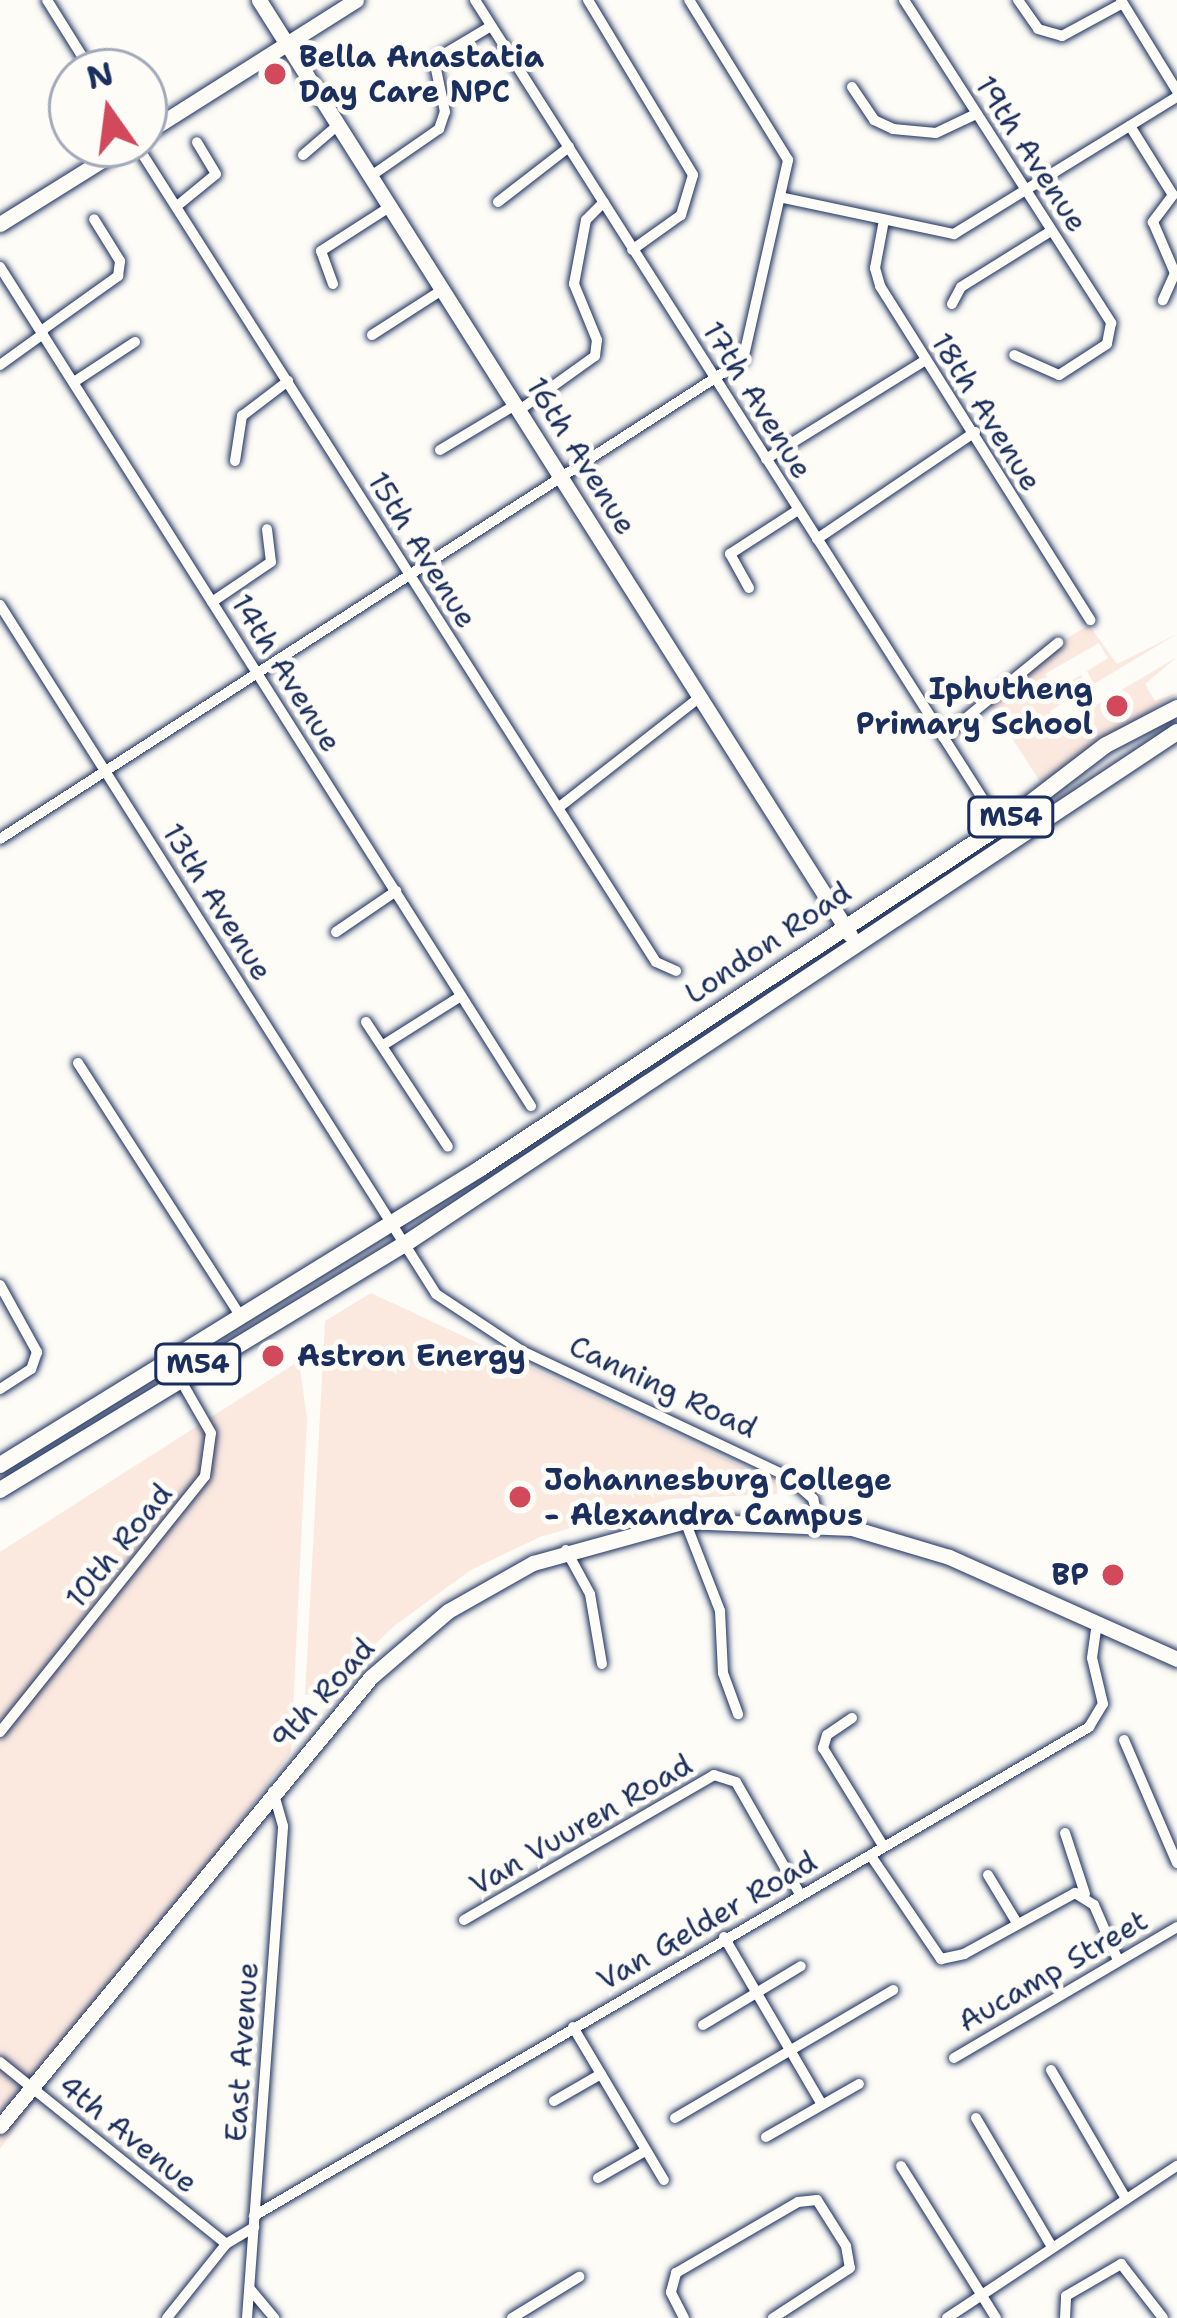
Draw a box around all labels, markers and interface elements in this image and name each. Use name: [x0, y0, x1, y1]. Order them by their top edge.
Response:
place label: Bella Anastatia Day Care NPC: [299, 39, 544, 110]
north arrow: [48, 48, 168, 168]
text: N: [82, 51, 118, 100]
marker: Bella Anastatia Day Care NPC: [262, 61, 288, 87]
street label: 19th Avenue: [967, 69, 1095, 239]
street label: 17th Avenue: [694, 315, 820, 485]
street label: 18th Avenue: [923, 326, 1049, 498]
street label: 16th Avenue: [518, 370, 644, 542]
street label: 15th Avenue: [360, 465, 484, 635]
street label: 14th Avenue: [223, 587, 349, 759]
place label: Iphutheng Primary School: [856, 671, 1093, 742]
marker: Iphutheng Primary School: [1104, 693, 1130, 719]
road number: M54: [966, 796, 1056, 838]
street label: 13th Avenue: [154, 817, 280, 987]
street label: London Road: [678, 874, 858, 1012]
street label: Canning Road: [563, 1328, 763, 1446]
place label: Astron Energy: [297, 1338, 526, 1374]
road number: M54: [153, 1343, 243, 1385]
marker: Astron Energy: [260, 1343, 286, 1369]
place label: Johannesburg College - Alexandra Campus: [544, 1462, 892, 1532]
street label: 10th Road: [58, 1477, 180, 1615]
marker: Johannesburg College - Alexandra Campus: [507, 1484, 533, 1510]
place label: BP: [1051, 1557, 1089, 1593]
marker: BP: [1100, 1562, 1126, 1588]
street label: 9th Road: [264, 1631, 382, 1757]
street label: Van Vuuren Road: [463, 1747, 699, 1903]
street label: Van Gelder Road: [591, 1843, 823, 1999]
street label: Aucamp Street: [952, 1902, 1154, 2040]
street label: East Avenue: [218, 1961, 266, 2143]
street label: 4th Avenue: [51, 2067, 205, 2201]

